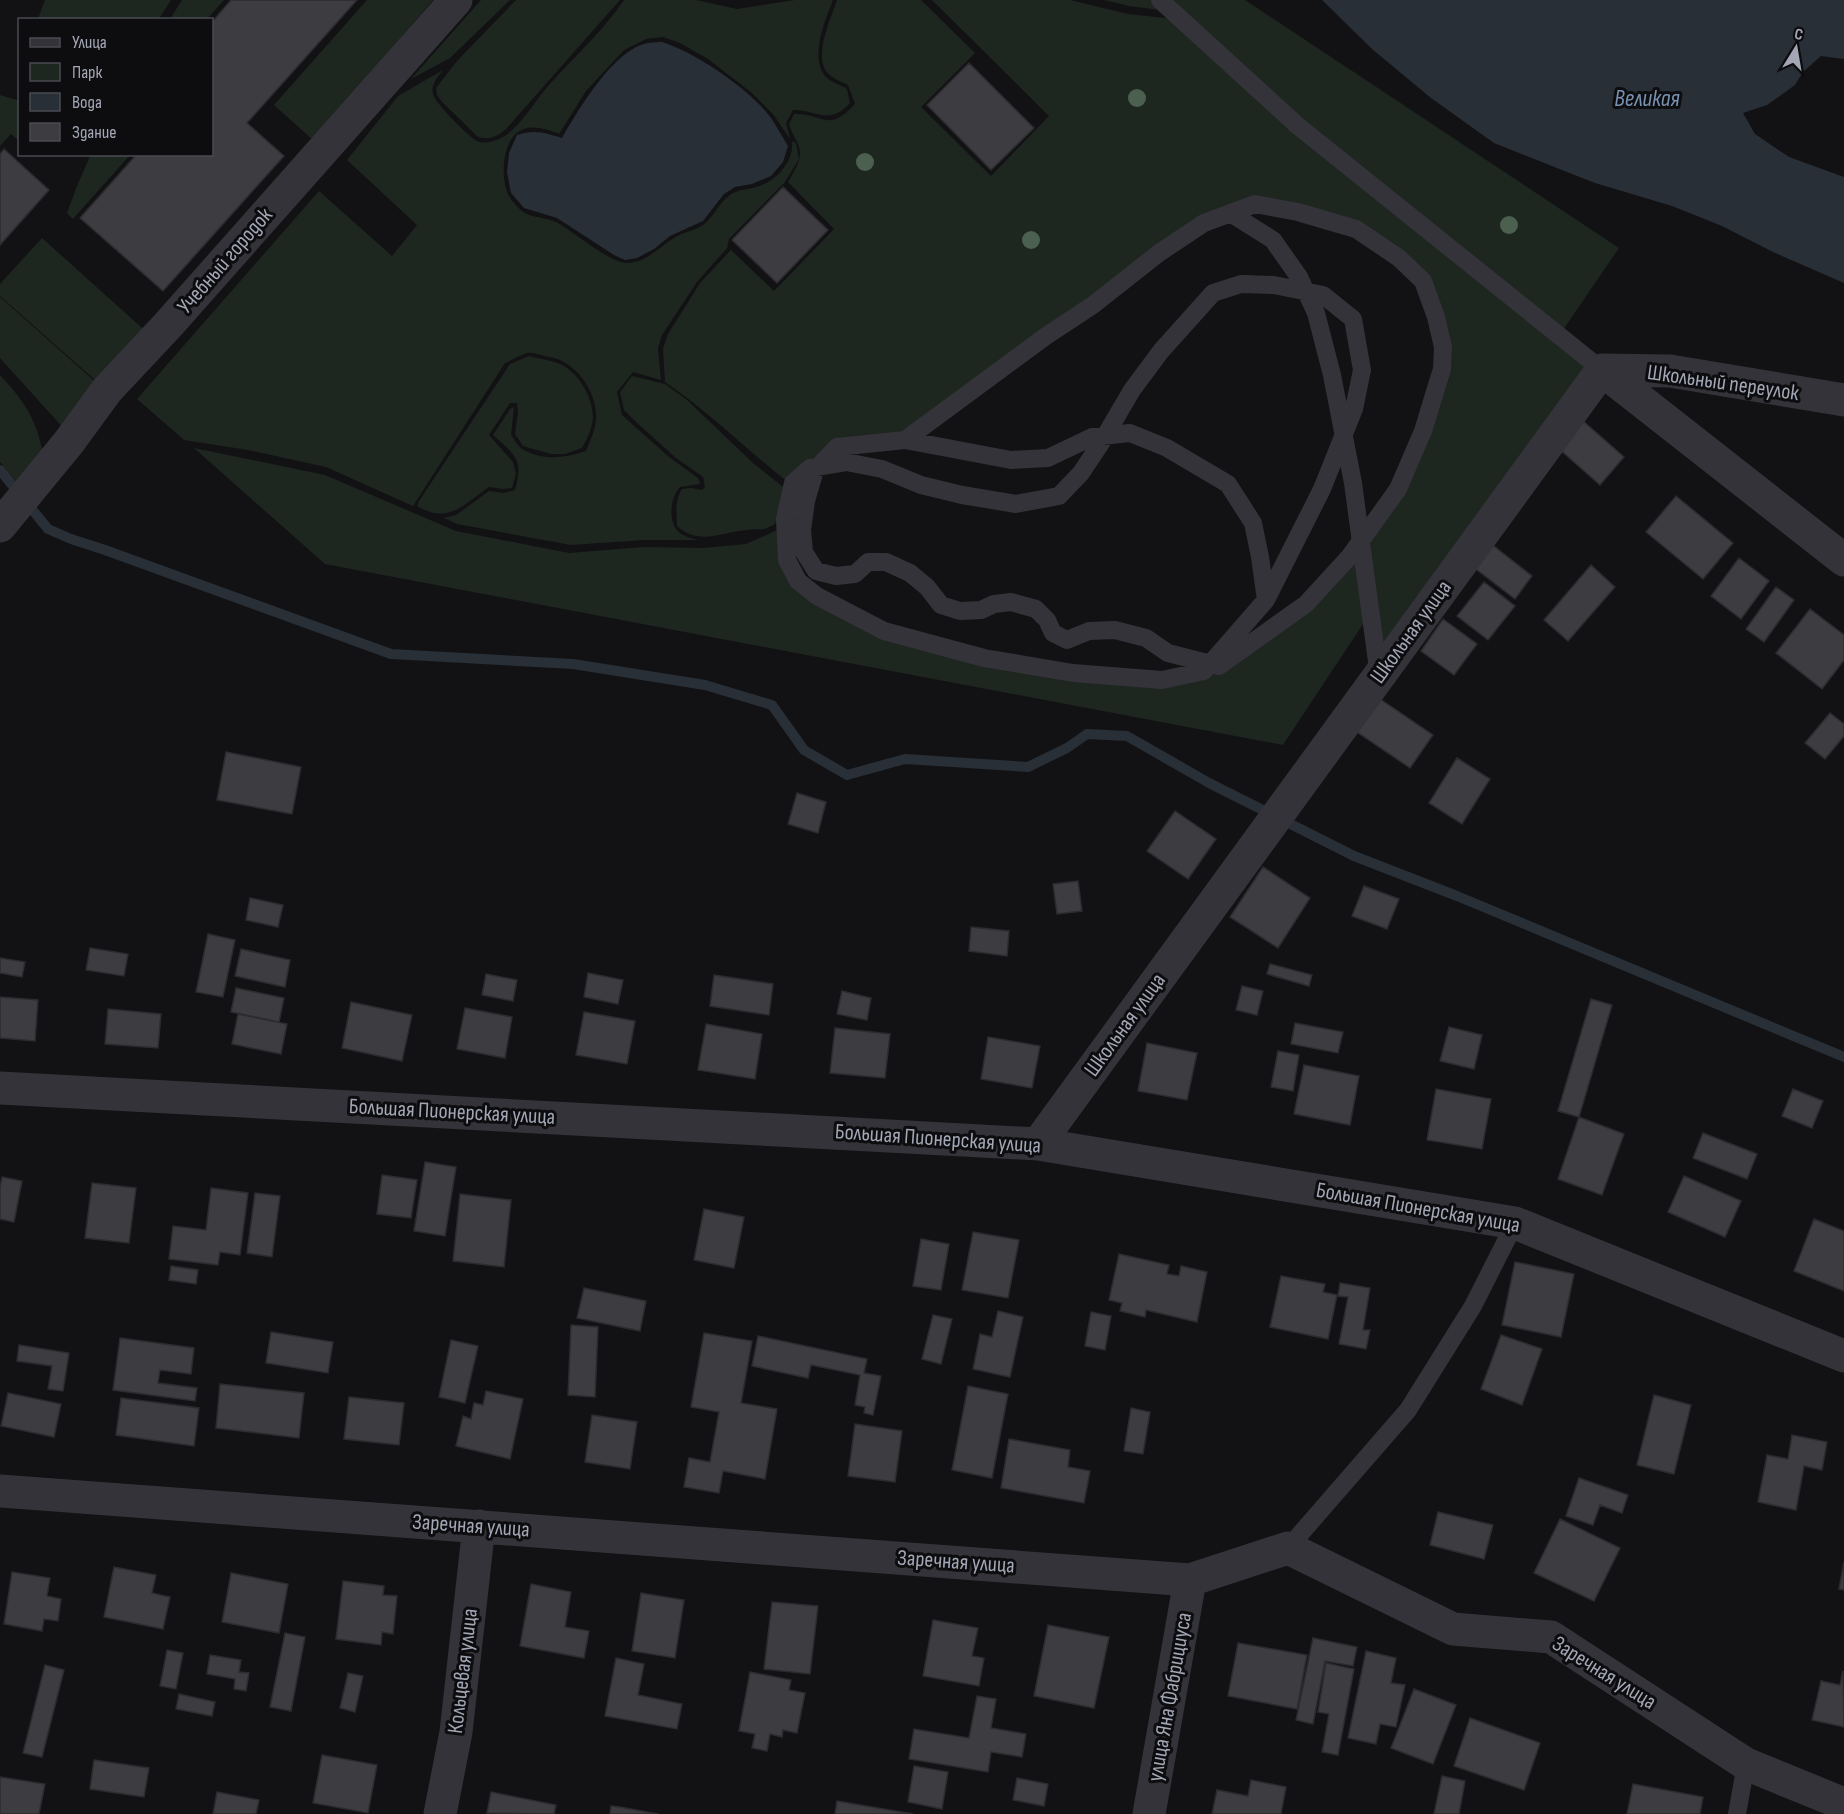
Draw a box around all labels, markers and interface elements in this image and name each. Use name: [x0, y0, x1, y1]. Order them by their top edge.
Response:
legend: [18, 18, 213, 156]
north arrow: [1766, 18, 1826, 78]
text: С: [1793, 25, 1804, 45]
text: Улица: [72, 32, 107, 53]
text: Парк: [72, 62, 103, 83]
water label: Великая: [1614, 84, 1680, 113]
text: Вода: [72, 92, 102, 113]
text: Здание: [72, 122, 117, 143]
street label: Учебный городок: [172, 202, 279, 320]
street label: Школьный переулок: [1646, 359, 1801, 407]
street label: Школьная улица: [1364, 575, 1458, 689]
street label: Школьная улица: [1078, 968, 1172, 1082]
street label: Большая Пионерская улица: [348, 1093, 556, 1131]
street label: Большая Пионерская улица: [834, 1118, 1042, 1160]
street label: Большая Пионерская улица: [1314, 1177, 1522, 1239]
street label: Заречная улица: [411, 1508, 531, 1544]
street label: Заречная улица: [896, 1544, 1016, 1580]
street label: Кольцевая улица: [442, 1607, 484, 1735]
street label: улица Яна Фабрициуса: [1142, 1610, 1198, 1784]
street label: Заречная улица: [1547, 1630, 1661, 1716]

